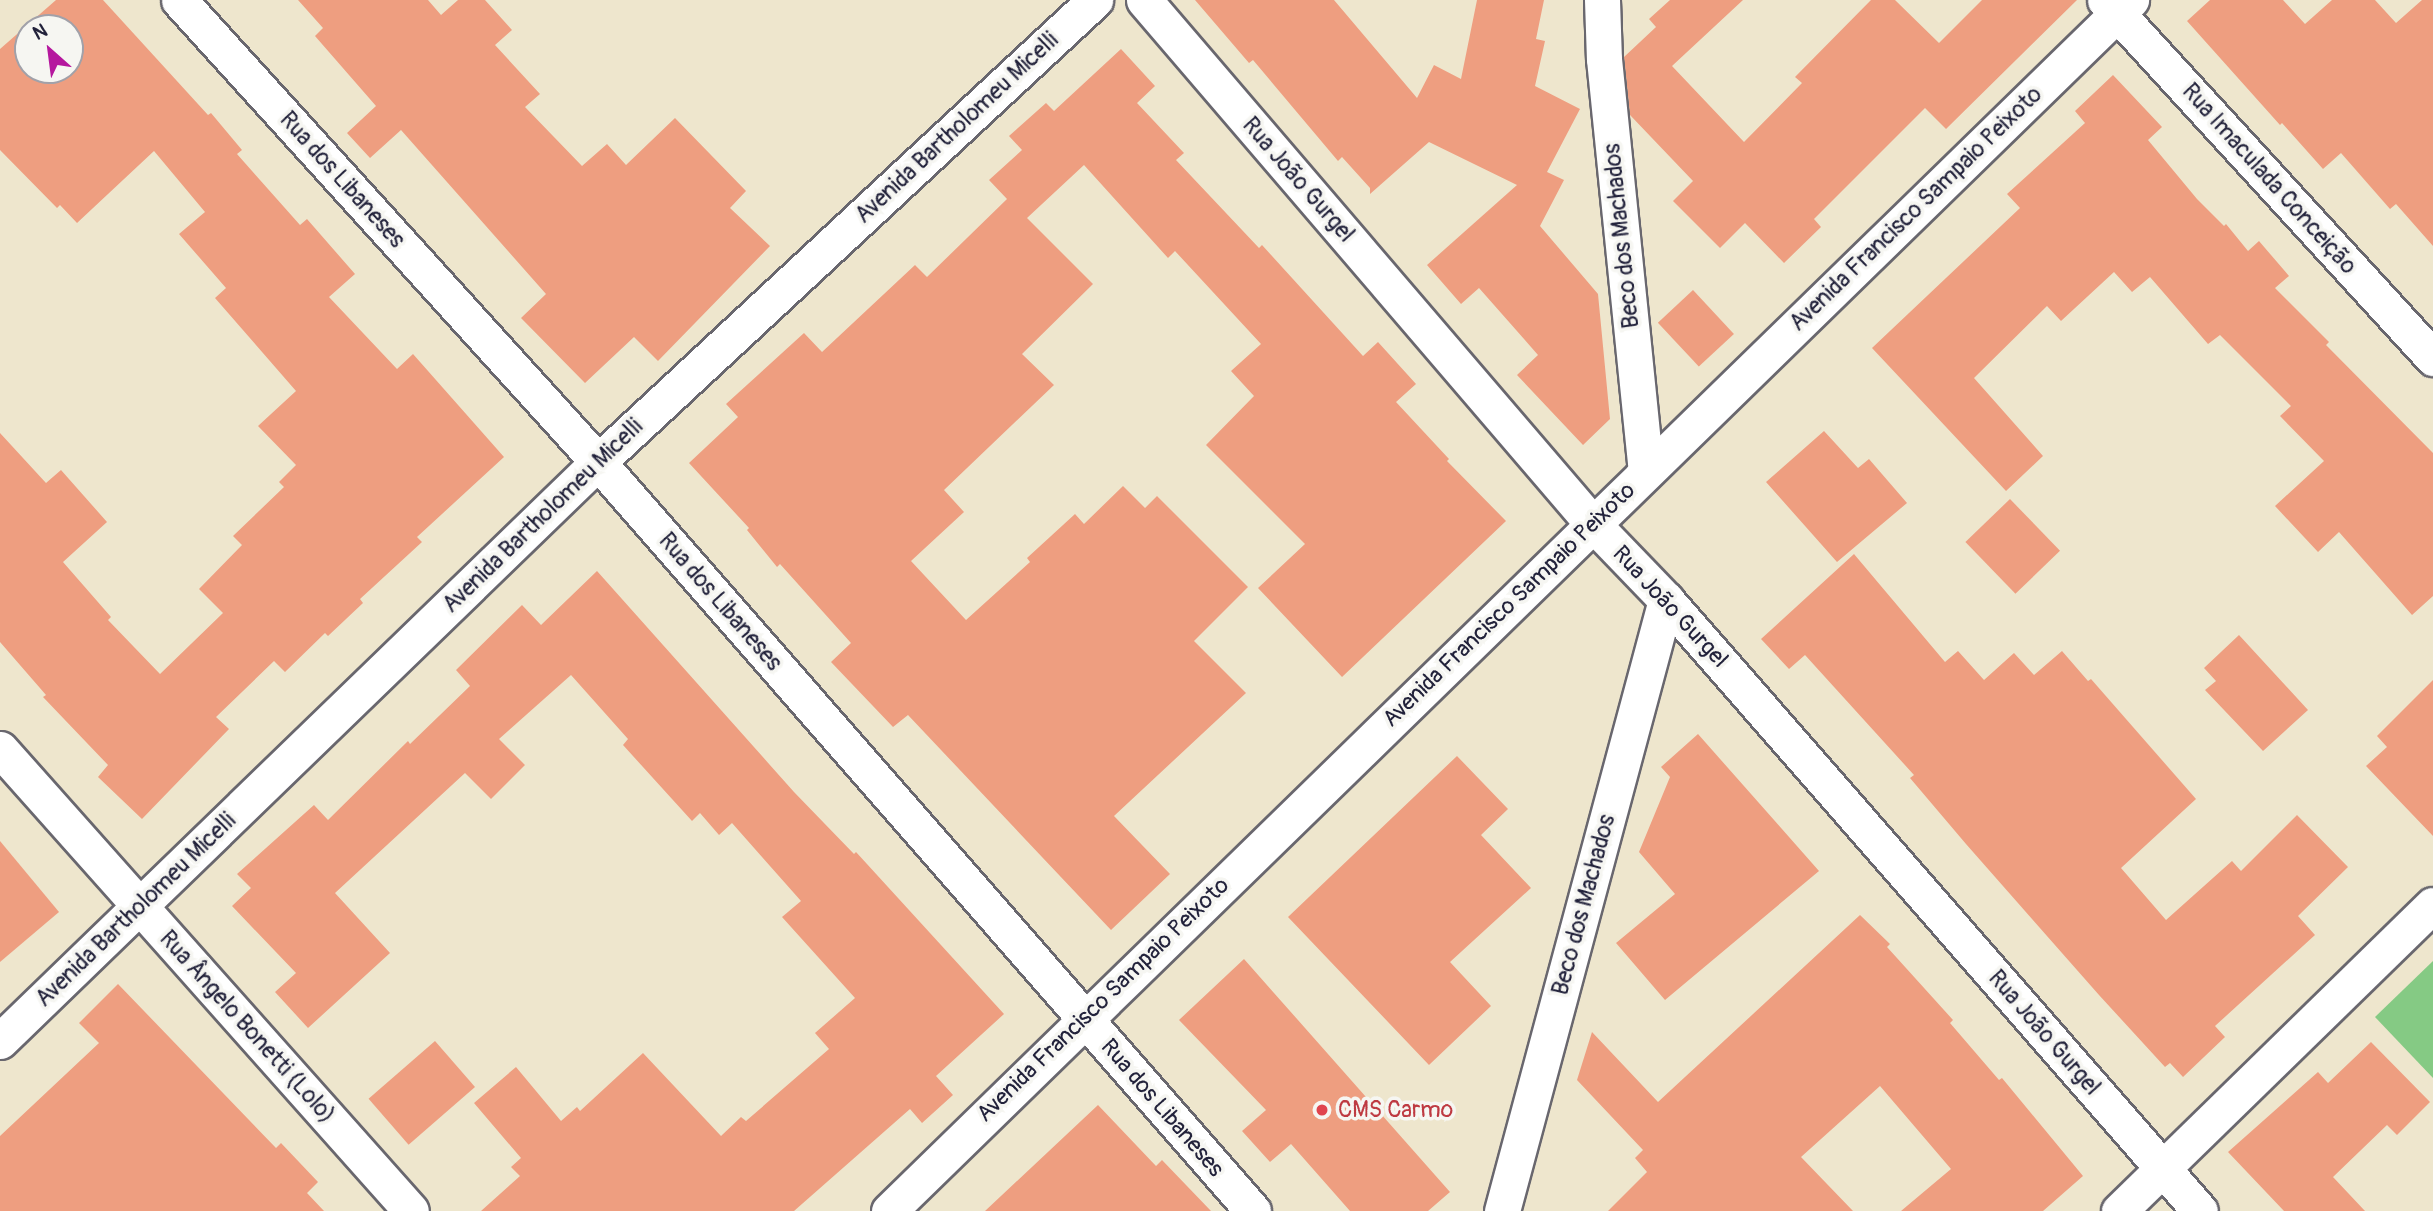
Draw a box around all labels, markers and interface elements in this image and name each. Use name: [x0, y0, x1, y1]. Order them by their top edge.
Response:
north arrow: [14, 14, 84, 84]
text: N: [29, 19, 51, 46]
street label: Avenida Bartholomeu Micelli: [850, 27, 1064, 229]
street label: Rua Imaculada Conceição: [2176, 78, 2362, 280]
street label: Avenida Francisco Sampaio Peixoto: [1784, 81, 2048, 337]
street label: Rua dos Libaneses: [274, 106, 410, 254]
street label: Rua João Gurgel: [1236, 112, 1360, 248]
street label: Beco dos Machados: [1599, 142, 1645, 330]
street label: Avenida Bartholomeu Micelli: [437, 413, 649, 619]
street label: Avenida Francisco Sampaio Peixoto: [1377, 477, 1641, 733]
street label: Rua dos Libaneses: [653, 527, 787, 677]
street label: Rua João Gurgel: [1607, 540, 1733, 674]
street label: Avenida Bartholomeu Micelli: [30, 807, 242, 1013]
street label: Beco dos Machados: [1547, 812, 1621, 998]
street label: Avenida Francisco Sampaio Peixoto: [971, 872, 1235, 1128]
street label: Rua Ângelo Bonetti (Lolo): [153, 925, 341, 1129]
street label: Rua João Gurgel: [1982, 965, 2106, 1101]
street label: Rua dos Libaneses: [1095, 1033, 1229, 1183]
place label: CMS Carmo: [1338, 1096, 1453, 1124]
marker: CMS Carmo: [1312, 1100, 1332, 1120]

